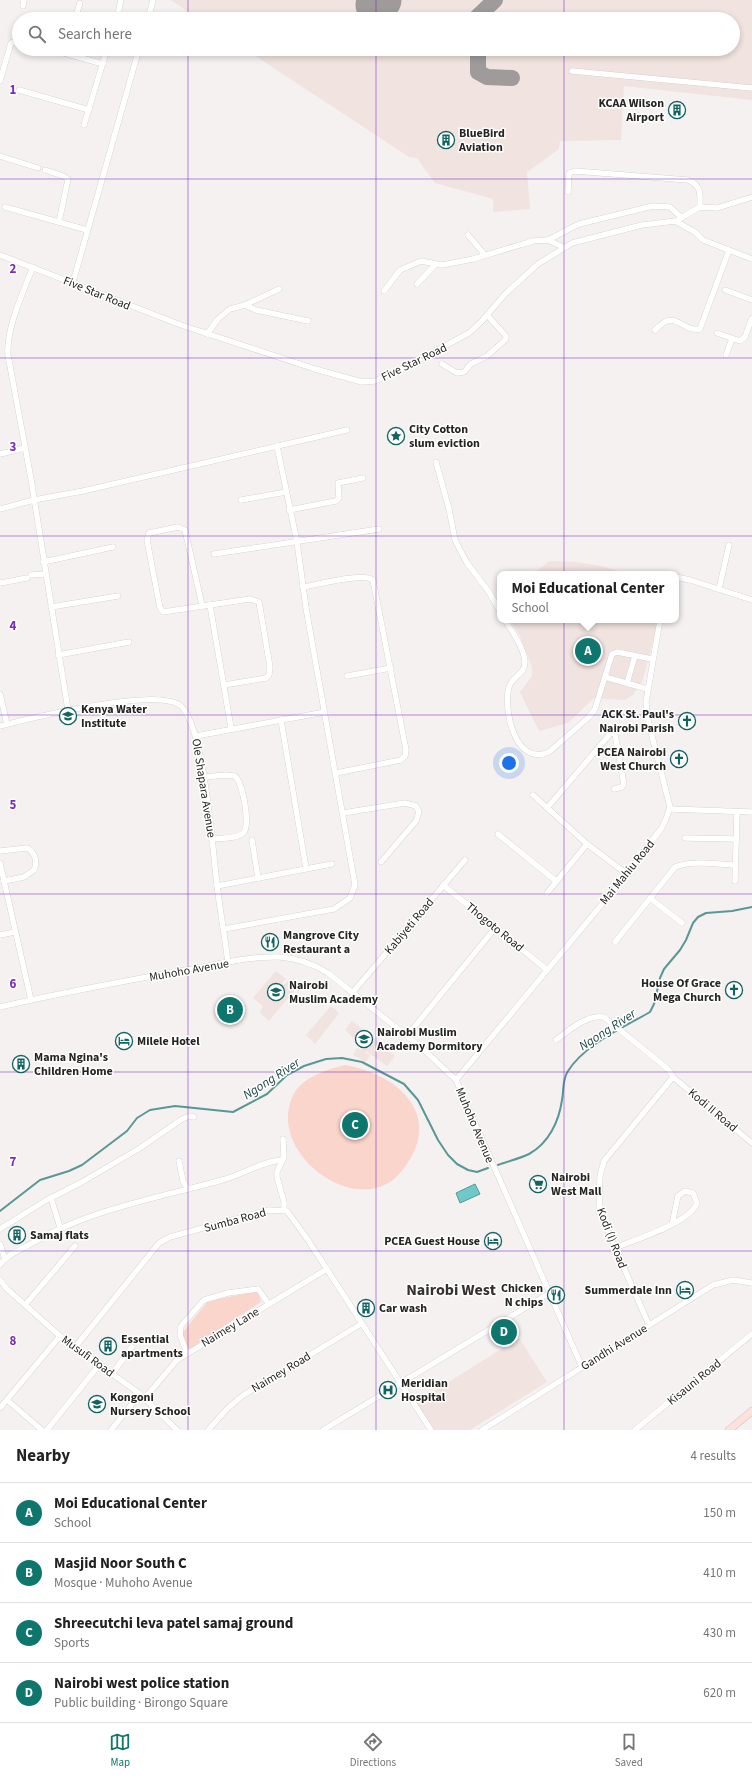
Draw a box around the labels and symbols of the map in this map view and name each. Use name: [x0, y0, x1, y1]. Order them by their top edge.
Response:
text: 1: [10, 81, 17, 99]
place label: KCAA Wilson Airport: [599, 95, 664, 126]
building icon: KCAA Wilson Airport: [667, 100, 687, 120]
place label: BlueBird Aviation: [458, 125, 505, 156]
building icon: BlueBird Aviation: [436, 130, 456, 150]
text: 2: [10, 260, 17, 278]
street label: Five Star Road: [61, 272, 133, 315]
street label: Five Star Road: [379, 339, 450, 386]
place label: City Cotton slum eviction: [409, 421, 480, 452]
place icon: City Cotton slum eviction: [386, 426, 406, 446]
text: 3: [10, 438, 17, 456]
text: 4: [10, 617, 17, 635]
pin: A: [575, 636, 601, 666]
place label: Kenya Water Institute: [81, 701, 147, 732]
school or university icon: Kenya Water Institute: [58, 706, 78, 726]
place label: ACK St. Paul's Nairobi Parish: [599, 706, 674, 737]
church icon: ACK St. Paul's Nairobi Parish: [677, 711, 697, 731]
street label: Ole Shapara Avenue: [187, 737, 220, 839]
place label: PCEA Nairobi West Church: [597, 744, 666, 775]
church icon: PCEA Nairobi West Church: [669, 749, 689, 769]
your location: [499, 753, 519, 773]
text: 5: [10, 796, 17, 814]
street label: Mai Mahiu Road: [596, 836, 659, 908]
street label: Kabiyeti Road: [381, 894, 438, 958]
street label: Thogoto Road: [462, 899, 527, 956]
place label: Mangrove City Restaurant a: [283, 927, 360, 958]
restaurant icon: Mangrove City Restaurant a: [260, 932, 280, 952]
street label: Muhoho Avenue: [148, 955, 230, 986]
text: 6: [10, 975, 17, 993]
place label: House Of Grace Mega Church: [641, 975, 721, 1006]
place label: Nairobi Muslim Academy: [289, 977, 379, 1008]
church icon: House Of Grace Mega Church: [724, 980, 744, 1000]
school or university icon: Nairobi Muslim Academy: [266, 982, 286, 1002]
pin: B: [217, 995, 243, 1025]
water label: Ngong River: [576, 1004, 640, 1055]
place label: Nairobi Muslim Academy Dormitory: [376, 1024, 483, 1055]
school or university icon: Nairobi Muslim Academy Dormitory: [354, 1029, 374, 1049]
hotel icon: Milele Hotel: [114, 1031, 134, 1051]
place label: Milele Hotel: [137, 1033, 200, 1050]
place label: Mama Ngina's Children Home: [34, 1049, 113, 1080]
water label: Ngong River: [240, 1053, 304, 1104]
building icon: Mama Ngina's Children Home: [11, 1054, 31, 1074]
street label: Muhoho Avenue: [451, 1085, 498, 1166]
street label: Kodi II Road: [684, 1085, 741, 1136]
pin: C: [342, 1110, 368, 1140]
text: 7: [10, 1153, 17, 1171]
place label: Nairobi West Mall: [551, 1169, 602, 1200]
supermarket icon: Nairobi West Mall: [528, 1174, 548, 1194]
street label: Sumba Road: [202, 1204, 268, 1237]
street label: Kodi (I) Road: [592, 1205, 631, 1271]
building icon: Samaj flats: [7, 1225, 27, 1245]
place label: Samaj flats: [30, 1227, 89, 1244]
hotel icon: PCEA Guest House: [483, 1231, 503, 1251]
place label: PCEA Guest House: [384, 1233, 480, 1250]
district label: Nairobi West: [406, 1279, 496, 1301]
place label: Chicken N chips: [501, 1280, 543, 1311]
hotel icon: Summerdale Inn: [675, 1280, 695, 1300]
place label: Summerdale Inn: [584, 1282, 672, 1299]
restaurant icon: Chicken N chips: [546, 1285, 566, 1305]
building icon: Car wash: [356, 1298, 376, 1318]
place label: Car wash: [379, 1300, 427, 1317]
street label: Naimey Lane: [198, 1303, 263, 1351]
pin: D: [491, 1317, 517, 1347]
street label: Gandhi Avenue: [578, 1320, 651, 1375]
street label: Musufi Road: [58, 1331, 118, 1381]
place label: Essential apartments: [121, 1331, 183, 1362]
text: 8: [10, 1332, 17, 1350]
building icon: Essential apartments: [98, 1336, 118, 1356]
street label: Naimey Road: [248, 1348, 314, 1397]
street label: Kisauni Road: [664, 1355, 725, 1410]
place label: Meridian Hospital: [401, 1375, 448, 1406]
hospital icon: Meridian Hospital: [378, 1380, 398, 1400]
place label: Kongoni Nursery School: [110, 1389, 191, 1420]
school or university icon: Kongoni Nursery School: [87, 1394, 107, 1414]

